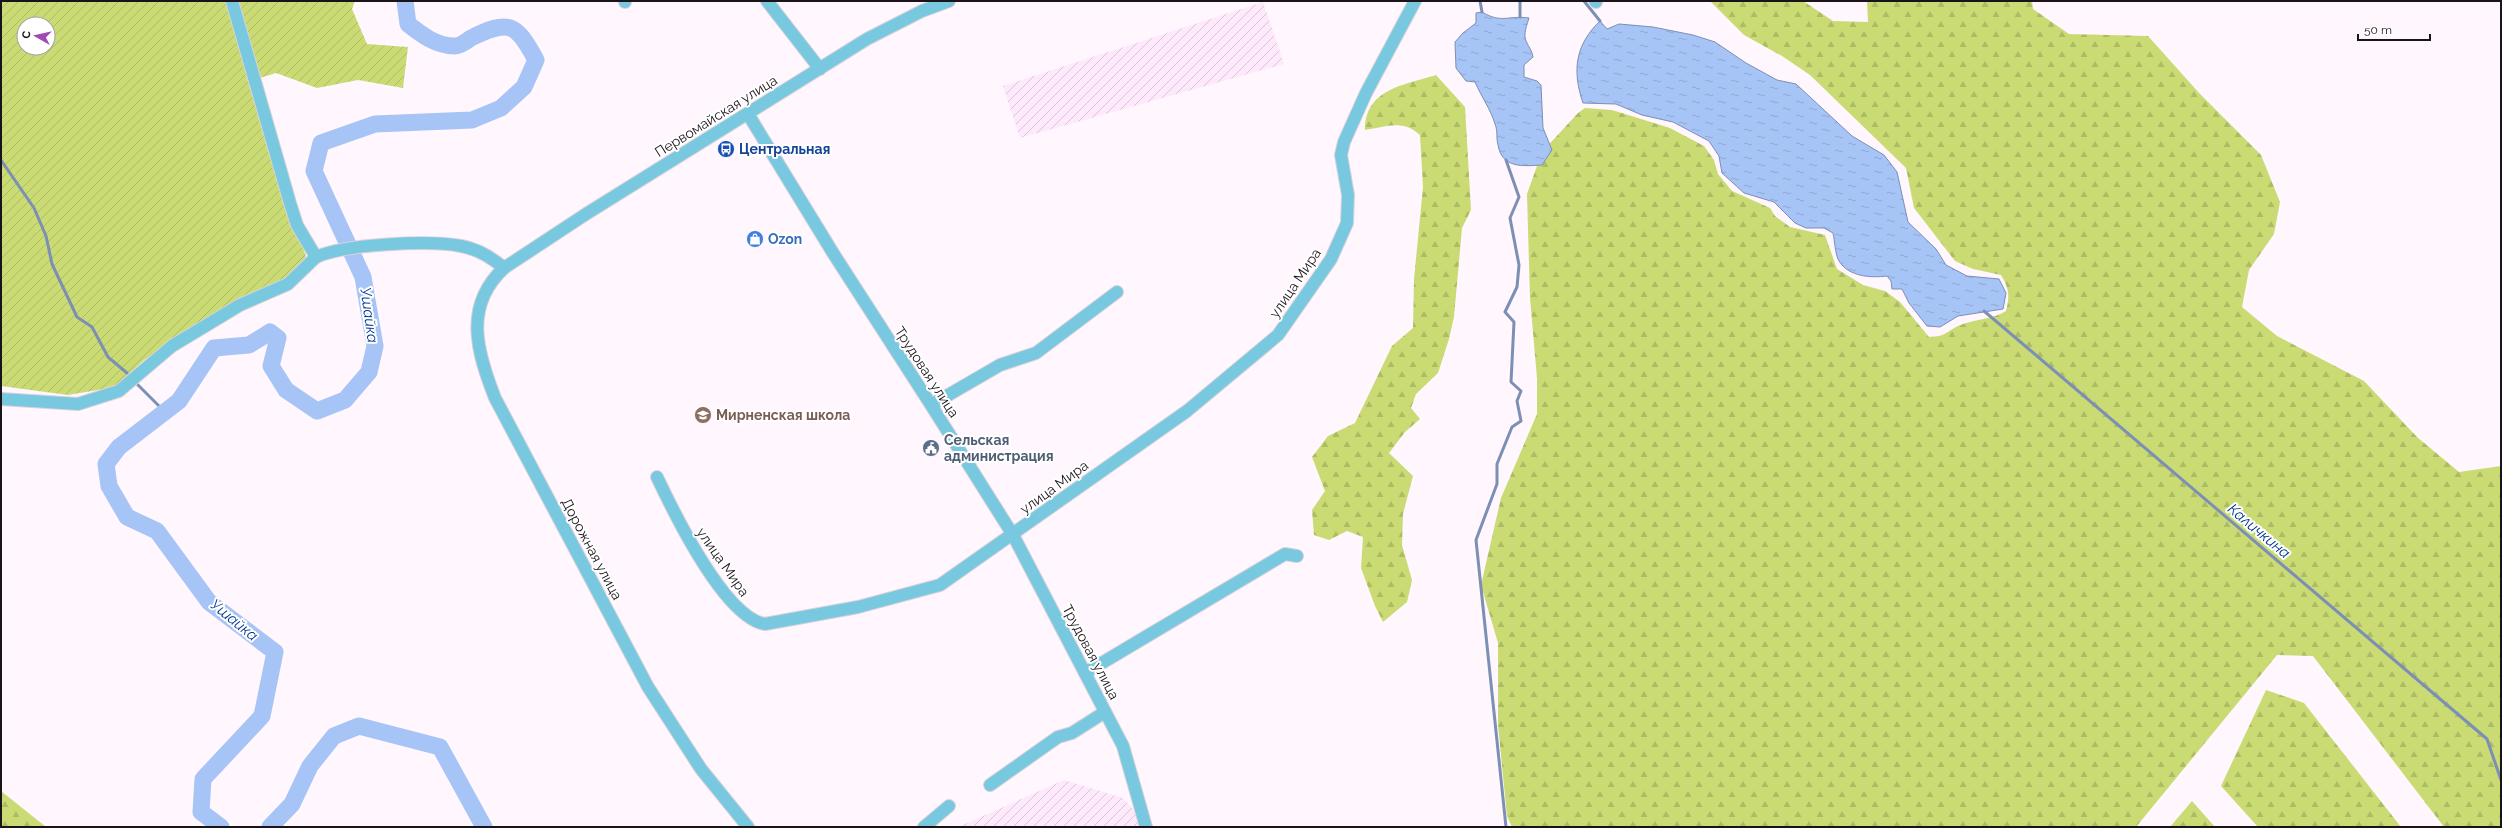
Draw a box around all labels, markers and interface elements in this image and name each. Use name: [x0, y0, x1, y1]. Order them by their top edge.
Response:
north arrow: [16, 16, 56, 56]
scale bar: [2358, 16, 2430, 42]
text: 50 m: [2364, 23, 2392, 37]
text: С: [20, 30, 34, 39]
street label: Первомайская улица: [652, 72, 780, 160]
bus stop icon: Центральная: [716, 139, 736, 159]
place label: Центральная: [739, 141, 830, 157]
shop icon: Ozon: [745, 229, 765, 249]
place label: Ozon: [768, 231, 802, 247]
street label: улица Мира: [1266, 245, 1324, 321]
water label: Ушайка: [356, 286, 382, 344]
street label: Трудовая улица: [892, 324, 962, 420]
school or university icon: Мирненская школа: [693, 405, 713, 425]
place label: Мирненская школа: [716, 407, 850, 423]
place label: Сельская администрация: [944, 432, 1054, 464]
public building icon: Сельская администрация: [921, 438, 941, 458]
street label: улица Мира: [1017, 457, 1091, 517]
street label: Дорожная улица: [558, 496, 626, 602]
water label: Каличкина: [2224, 500, 2294, 562]
street label: улица Мира: [693, 525, 753, 599]
water label: Ушайка: [207, 595, 261, 645]
street label: Трудовая улица: [1059, 602, 1123, 702]

